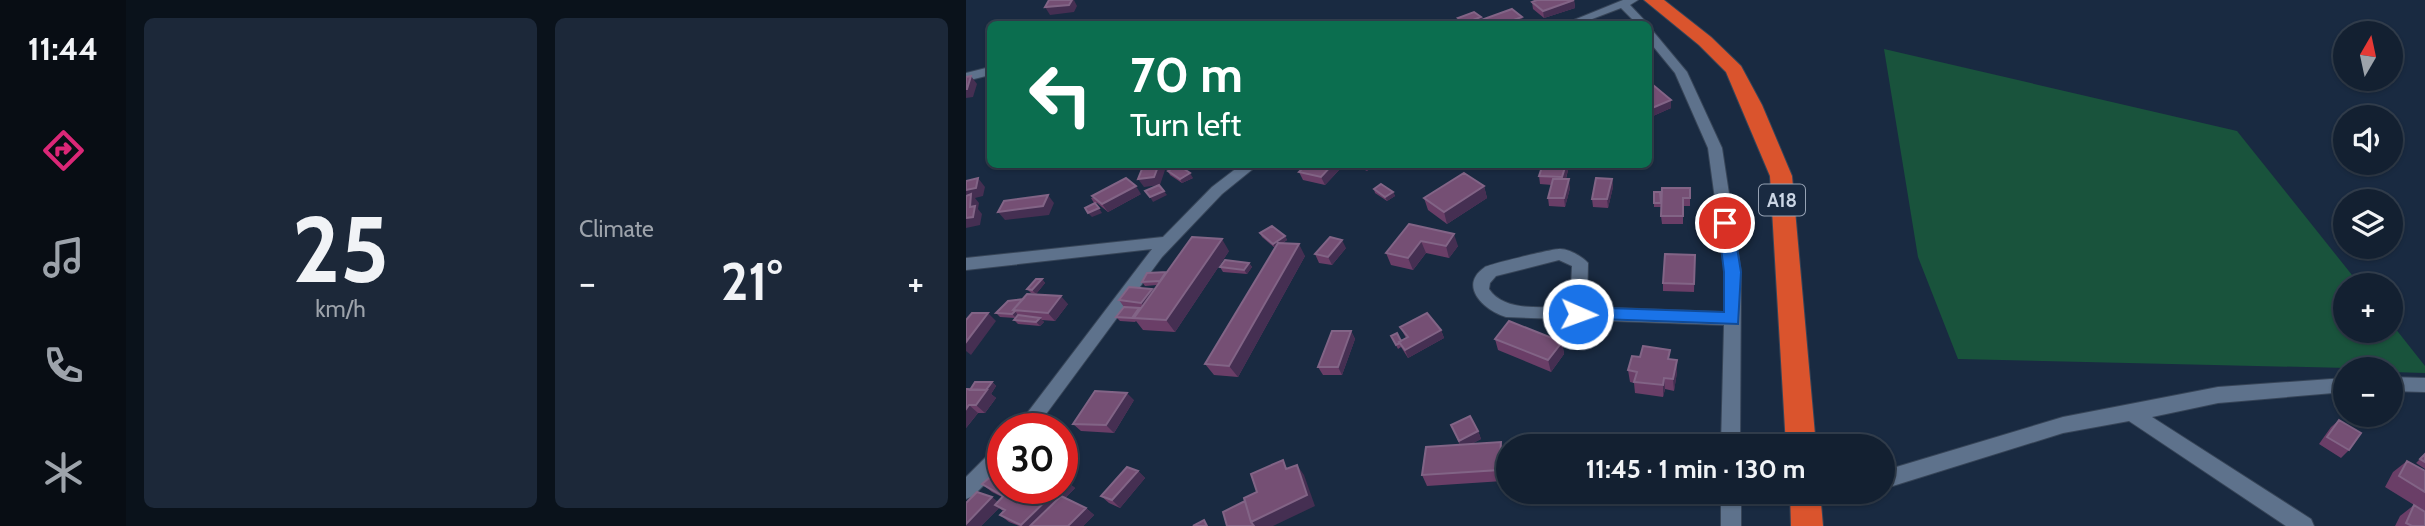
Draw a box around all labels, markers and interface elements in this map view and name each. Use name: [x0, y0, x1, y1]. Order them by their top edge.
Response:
north arrow: [2333, 21, 2403, 91]
map controls: [2333, 21, 2403, 427]
text: 11:44: [28, 29, 98, 68]
text: 70 m: [1130, 45, 1243, 104]
icon: left: [1015, 49, 1106, 140]
text: Turn left: [1130, 105, 1241, 144]
button: sound: [2333, 105, 2403, 175]
icon: directions: [39, 126, 88, 175]
road number: A18: [1759, 184, 1805, 216]
button: layers: [2333, 189, 2403, 259]
pin: [1695, 193, 1755, 253]
text: 25: [292, 194, 389, 305]
icon: arrive: [1706, 204, 1744, 242]
text: Climate: [579, 215, 654, 243]
icon: music: [39, 233, 88, 282]
text: 21°: [721, 250, 782, 313]
text: −: [579, 259, 596, 306]
text: +: [907, 259, 924, 306]
button: +: [2333, 273, 2403, 343]
position arrow: [1541, 277, 1615, 351]
text: km/h: [315, 295, 366, 323]
icon: phone: [39, 341, 88, 390]
button: −: [2333, 357, 2403, 427]
speed limit sign: 30: [987, 413, 1078, 504]
icon: climate: [39, 448, 88, 497]
text: 11:45 · 1 min · 130 m: [1586, 453, 1805, 485]

